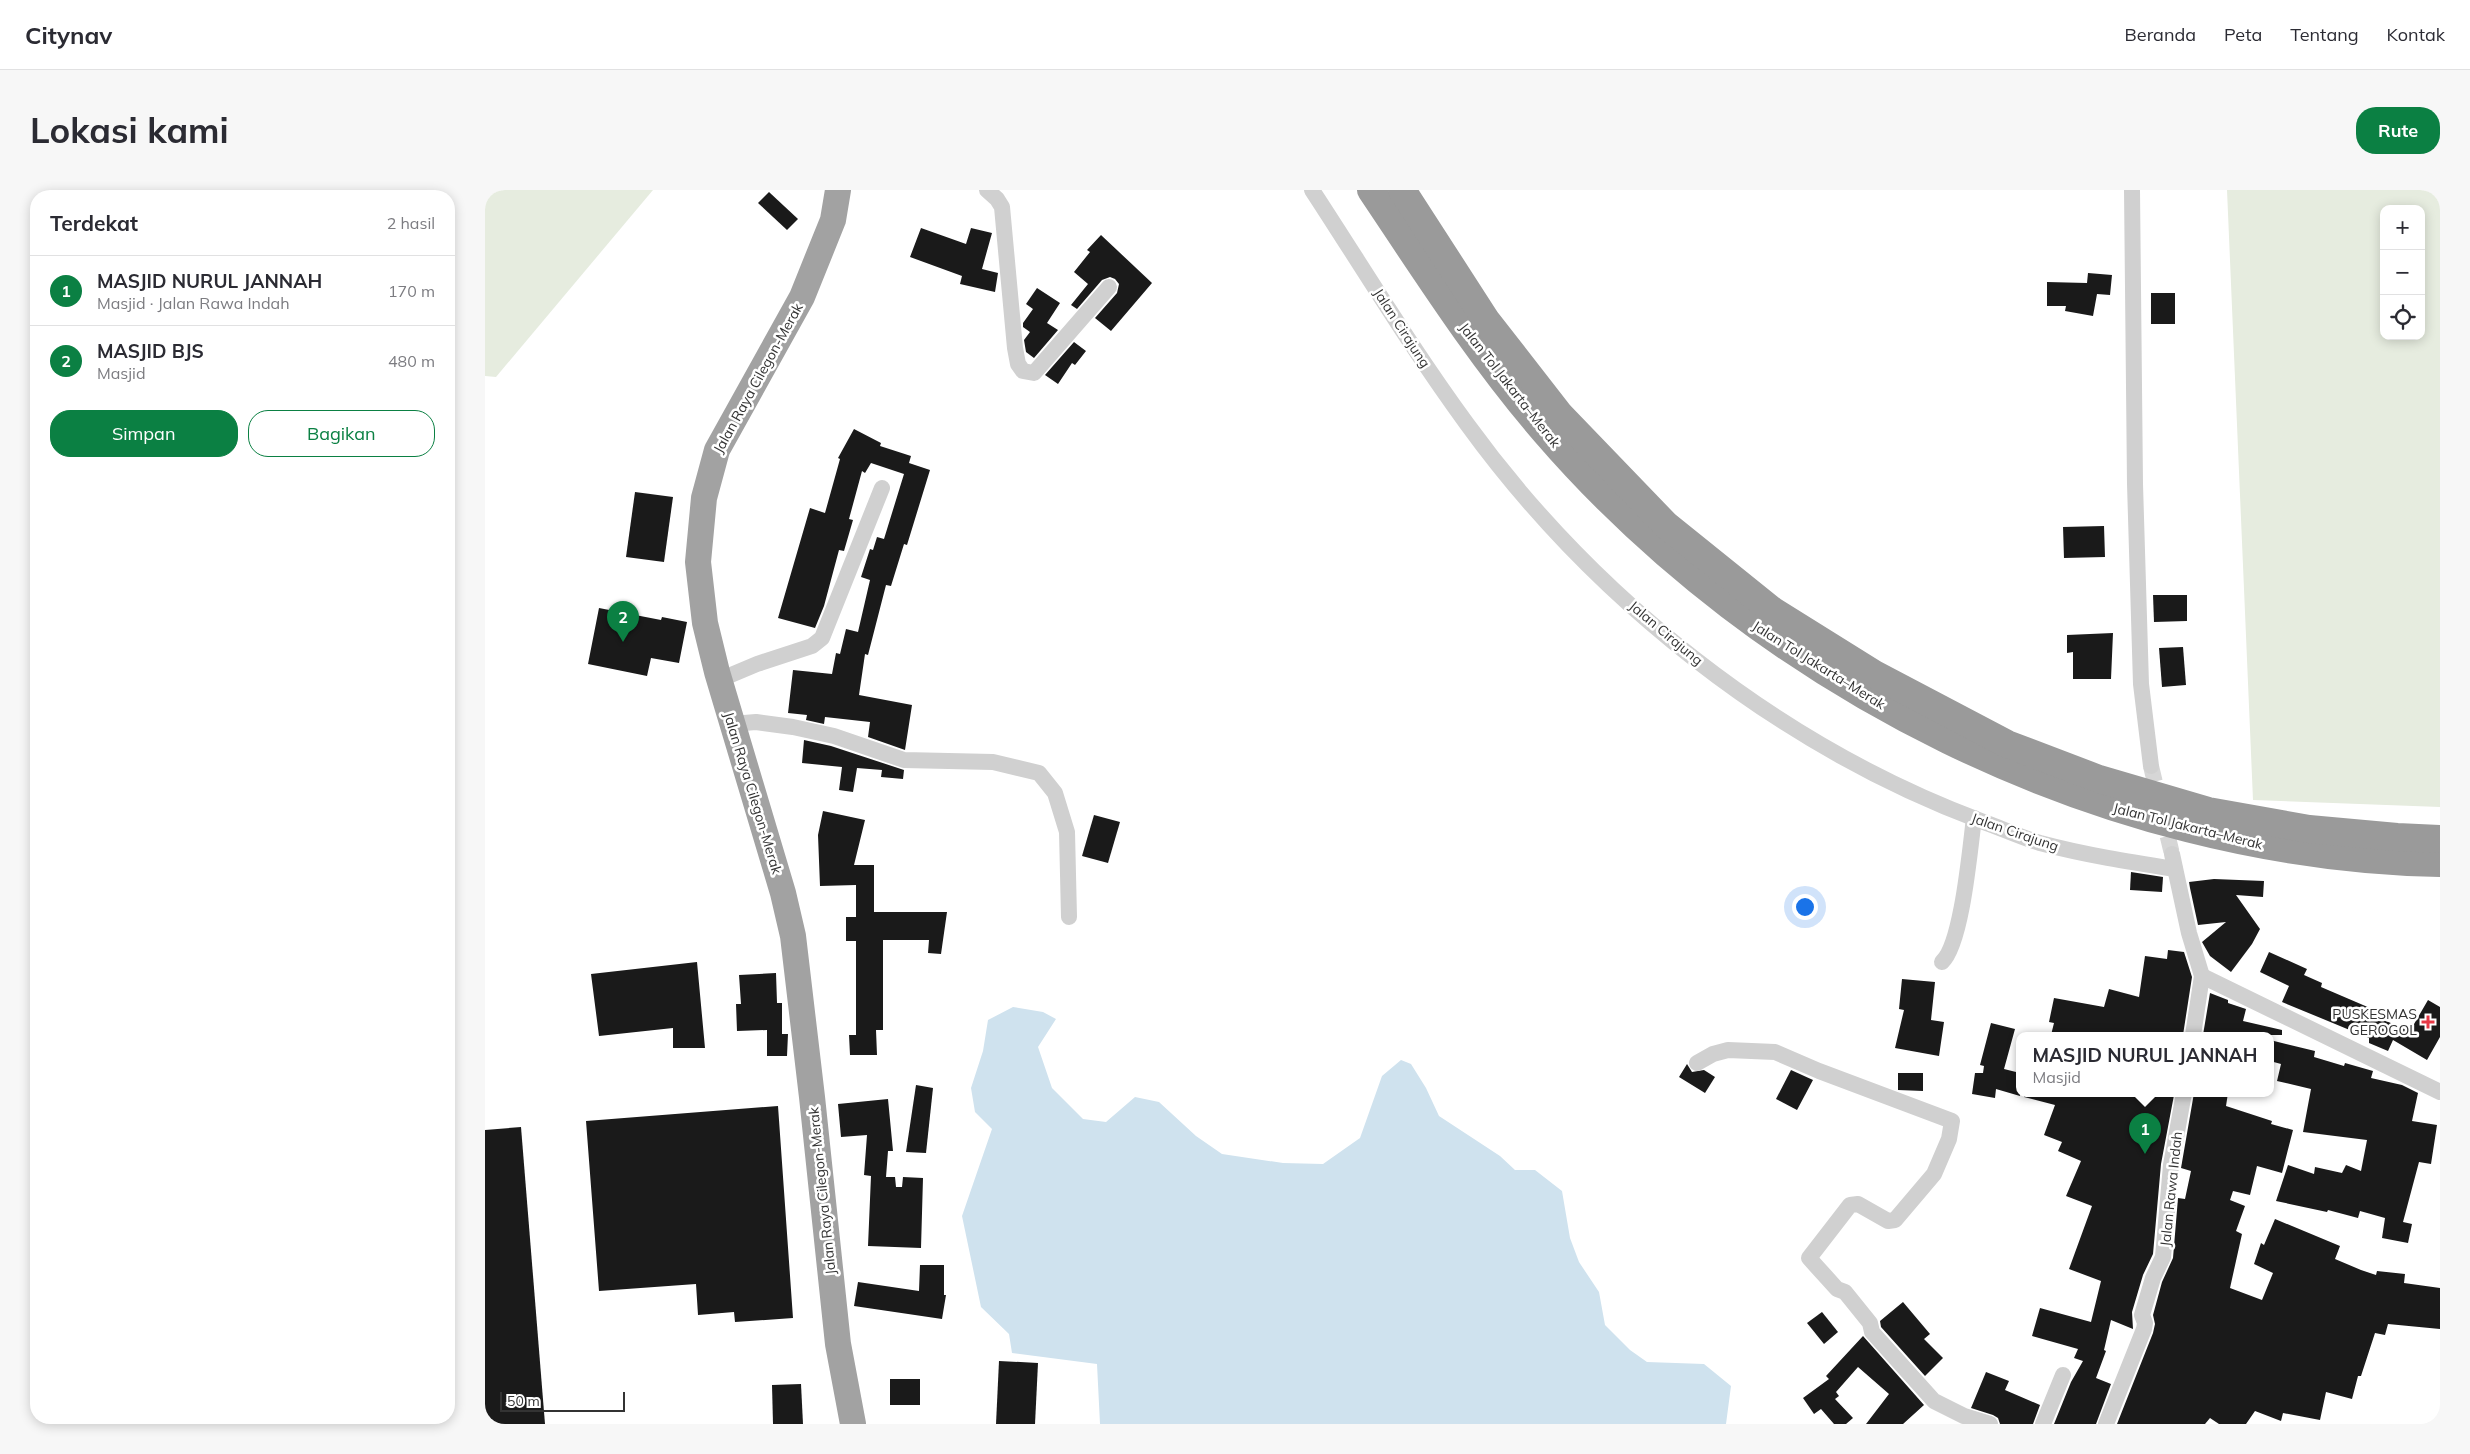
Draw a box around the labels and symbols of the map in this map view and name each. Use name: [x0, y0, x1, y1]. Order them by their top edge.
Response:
street label: Jalan Cirajung: [1370, 285, 1434, 371]
street label: Jalan Raya Cilegon-Merak: [709, 299, 807, 456]
street label: Jalan Tol Jakarta–Merak: [1456, 319, 1565, 452]
street label: Jalan Cirajung: [1625, 597, 1707, 669]
pin: 2: [607, 601, 639, 642]
street label: Jalan Tol Jakarta–Merak: [1749, 617, 1890, 714]
street label: Jalan Raya Cilegon-Merak: [720, 710, 786, 877]
street label: Jalan Tol Jakarta–Merak: [2111, 799, 2265, 853]
street label: Jalan Cirajung: [1969, 809, 2061, 855]
your location: [1792, 894, 1818, 920]
place label: PUSKESMAS GEROGOL: [2332, 1005, 2417, 1039]
marker: PUSKESMAS GEROGOL: [2421, 1015, 2435, 1029]
street label: Jalan Raya Cilegon-Merak: [804, 1105, 840, 1276]
pin: 1: [2129, 1113, 2161, 1154]
street label: Jalan Rawa Indah: [2156, 1131, 2186, 1247]
scale bar: [500, 1389, 625, 1412]

